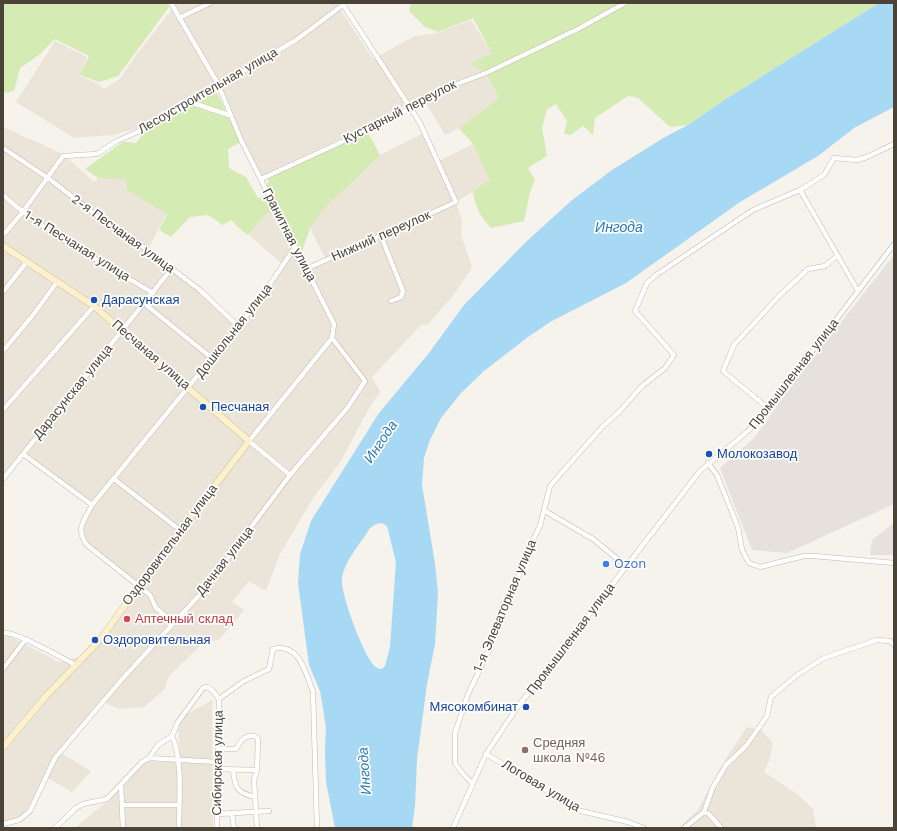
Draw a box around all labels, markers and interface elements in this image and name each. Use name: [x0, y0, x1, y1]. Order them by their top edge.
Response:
street label: Лесоустроительная улица: [135, 45, 281, 137]
street label: Кустарный переулок: [341, 77, 459, 147]
street label: Гранитная улица: [259, 186, 319, 284]
street label: 2-я Песчаная улица: [68, 191, 178, 277]
street label: 1-я Песчаная улица: [21, 207, 133, 285]
street label: Нижний переулок: [329, 207, 433, 265]
water label: Ингода: [595, 220, 643, 236]
street label: Дошкольная улица: [192, 281, 276, 381]
place label: Дарасунская: [102, 292, 179, 308]
marker: Дарасунская: [89, 295, 99, 305]
street label: Промышленная улица: [746, 316, 842, 432]
street label: Песчаная улица: [109, 317, 193, 393]
street label: Дарасунская улица: [30, 341, 116, 443]
place label: Песчаная: [211, 399, 269, 415]
marker: Песчаная: [198, 402, 208, 412]
water label: Ингода: [361, 417, 401, 467]
place label: Молокозавод: [717, 446, 797, 462]
marker: Молокозавод: [704, 449, 714, 459]
street label: Оздоровительная улица: [119, 481, 221, 609]
street label: Дачная улица: [193, 523, 257, 599]
street label: 1-я Элеваторная улица: [470, 537, 540, 675]
place label: Ozon: [614, 556, 646, 572]
marker: Ozon: [601, 559, 611, 569]
street label: Промышленная улица: [524, 580, 618, 698]
place label: Аптечный склад: [135, 611, 233, 627]
marker: Аптечный склад: [122, 614, 132, 624]
place label: Оздоровительная: [103, 632, 211, 648]
marker: Оздоровительная: [90, 635, 100, 645]
place label: Мясокомбинат: [430, 699, 518, 715]
marker: Мясокомбинат: [521, 702, 531, 712]
street label: Сибирская улица: [209, 710, 227, 816]
place label: Средняя школа №46: [533, 735, 606, 766]
marker: Средняя школа №46: [520, 745, 530, 755]
water label: Ингода: [355, 747, 375, 795]
street label: Логовая улица: [499, 756, 583, 816]

